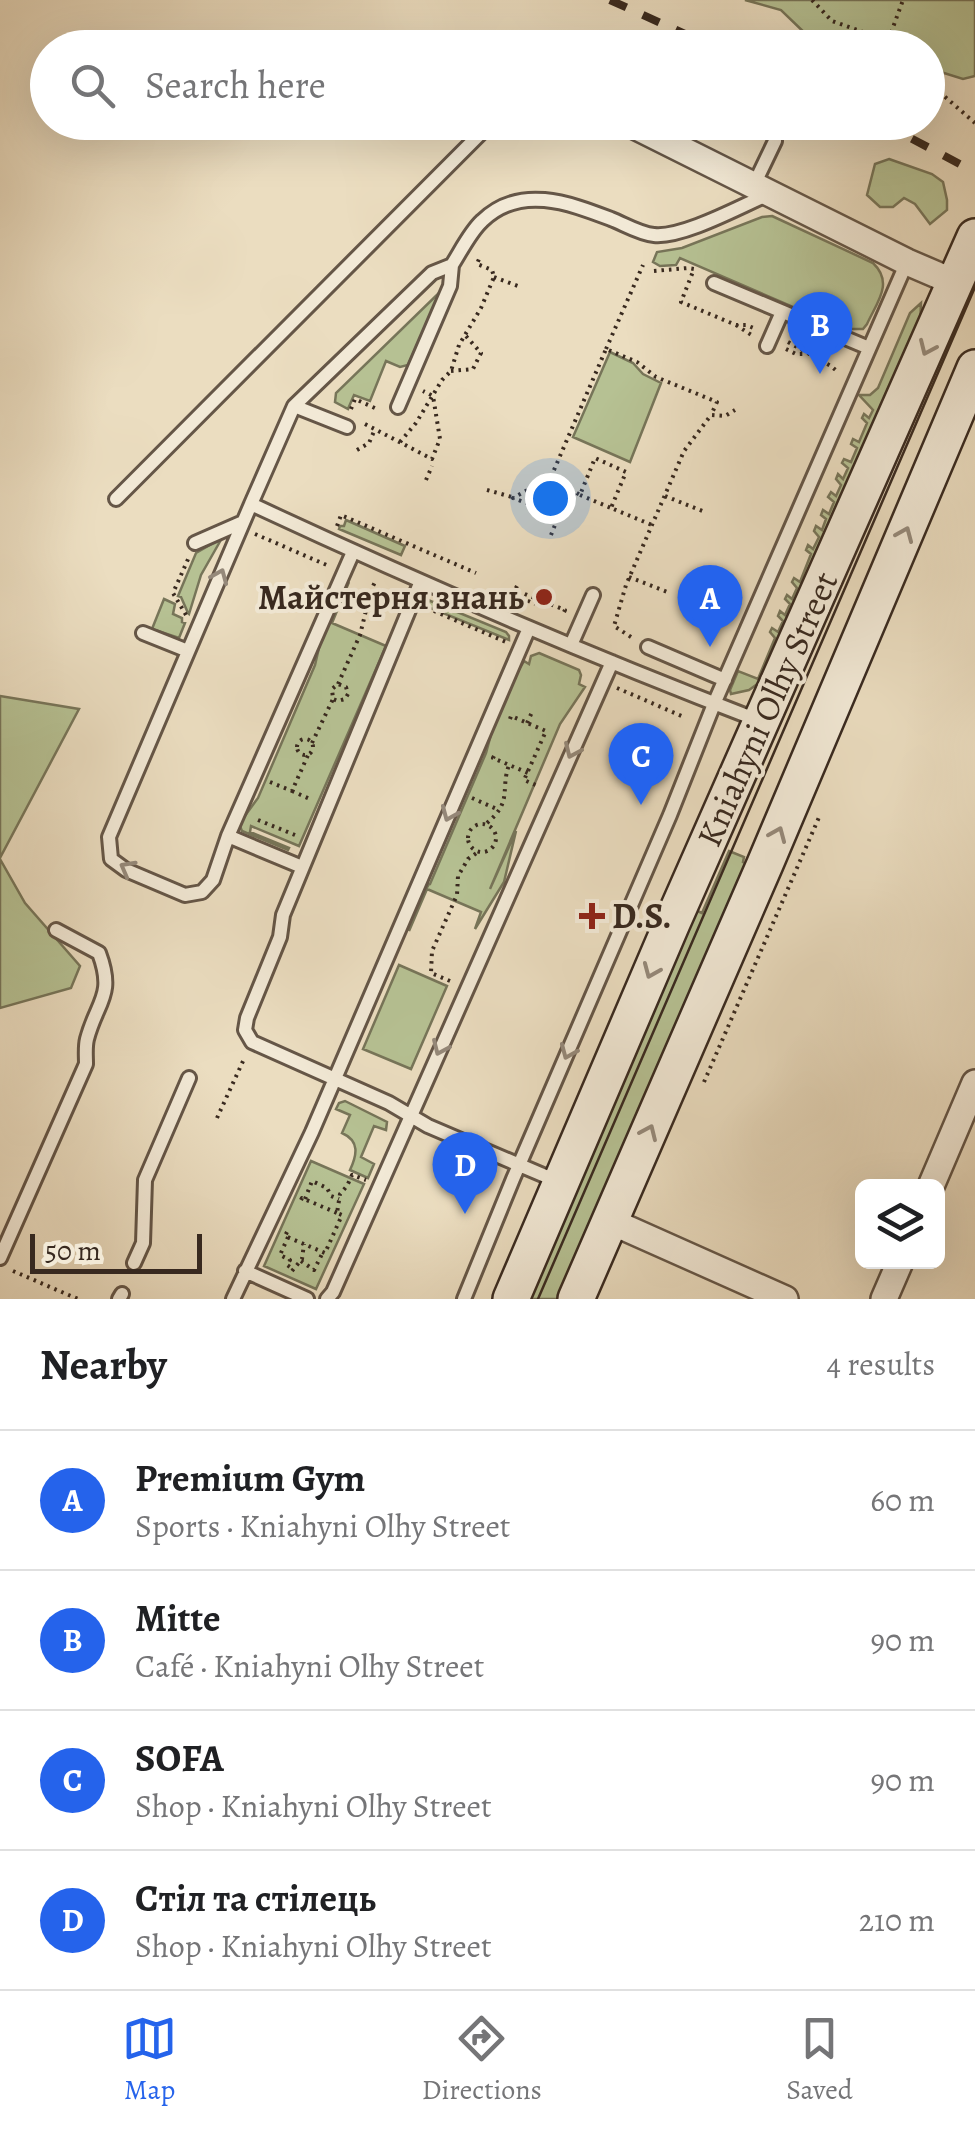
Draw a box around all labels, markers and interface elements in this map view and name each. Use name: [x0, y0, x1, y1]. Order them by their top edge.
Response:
search box: [30, 30, 945, 140]
icon: search: [65, 58, 120, 113]
text: Search here: [145, 59, 326, 111]
pin: B: [788, 292, 852, 374]
one-way arrow: [919, 338, 939, 356]
your location: [525, 473, 576, 524]
one-way arrow: [893, 526, 913, 544]
pin: A: [678, 564, 742, 647]
street label: Kniahyni Olhy Street: [685, 564, 849, 854]
one-way arrow: [208, 568, 228, 586]
place label: Майстерня знань: [258, 573, 524, 621]
marker: Майстерня знань: [533, 586, 555, 608]
pin: C: [608, 722, 674, 805]
one-way arrow: [564, 741, 584, 759]
one-way arrow: [441, 804, 461, 822]
one-way arrow: [766, 826, 786, 844]
one-way arrow: [120, 861, 138, 881]
place label: D.S.: [612, 892, 672, 940]
marker: D.S.: [581, 905, 603, 927]
one-way arrow: [643, 961, 663, 979]
one-way arrow: [432, 1038, 452, 1056]
one-way arrow: [560, 1042, 580, 1060]
one-way arrow: [637, 1124, 657, 1142]
pin: D: [432, 1132, 498, 1214]
map controls: [855, 1179, 945, 1269]
button: layers: [855, 1179, 945, 1269]
scale bar: [30, 1229, 202, 1274]
text: 50 m: [45, 1232, 101, 1270]
text: Nearby: [40, 1336, 167, 1393]
text: 4 results: [826, 1342, 935, 1386]
text: Premium Gym: [135, 1452, 365, 1504]
text: A: [62, 1478, 83, 1522]
text: 60 m: [870, 1478, 935, 1522]
text: Sports · Kniahyni Olhy Street: [135, 1504, 510, 1548]
text: Mitte: [135, 1592, 221, 1644]
text: B: [62, 1618, 83, 1662]
text: 90 m: [870, 1618, 935, 1662]
text: Café · Kniahyni Olhy Street: [135, 1644, 484, 1688]
text: SOFA: [135, 1732, 224, 1784]
text: C: [63, 1758, 82, 1802]
text: 90 m: [870, 1758, 935, 1802]
text: Shop · Kniahyni Olhy Street: [135, 1784, 492, 1828]
text: Стіл та стілець: [135, 1872, 376, 1924]
text: D: [61, 1898, 84, 1942]
text: 210 m: [859, 1898, 935, 1942]
text: Shop · Kniahyni Olhy Street: [135, 1924, 492, 1968]
tab: Map: [122, 2011, 177, 2109]
tab: Directions: [422, 2011, 542, 2109]
tab: Saved: [786, 2011, 853, 2109]

